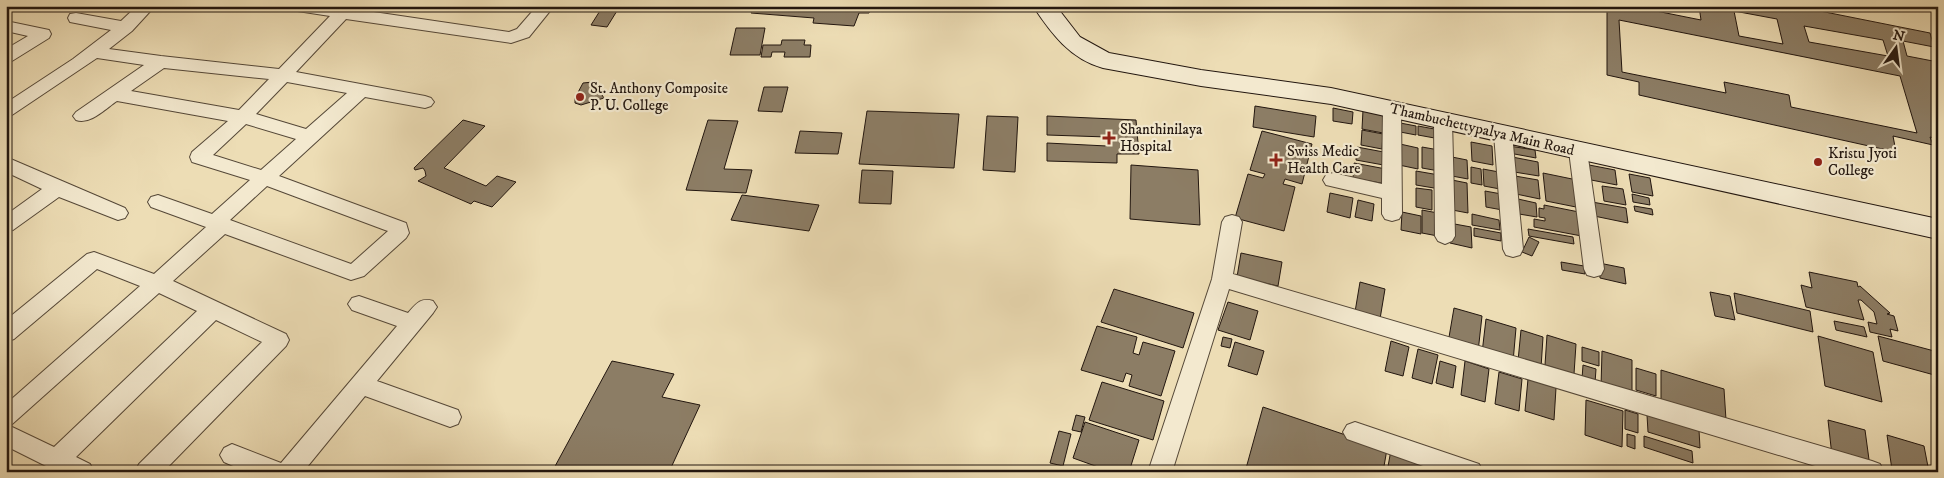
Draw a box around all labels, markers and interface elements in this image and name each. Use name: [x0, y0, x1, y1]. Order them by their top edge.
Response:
north arrow: [1872, 22, 1922, 72]
text: N: [1891, 26, 1907, 47]
place label: St. Anthony Composite P. U. College: [590, 79, 728, 115]
marker: St. Anthony Composite P. U. College: [574, 91, 586, 103]
street label: Thambuchettypalya Main Road: [1388, 99, 1577, 160]
place label: Shanthinilaya Hospital: [1120, 120, 1203, 156]
marker: Shanthinilaya Hospital: [1102, 131, 1116, 145]
place label: Swiss Medic Health Care: [1287, 142, 1360, 178]
place label: Kristu Jyoti College: [1828, 144, 1897, 180]
marker: Swiss Medic Health Care: [1269, 153, 1283, 167]
marker: Kristu Jyoti College: [1812, 156, 1824, 168]

